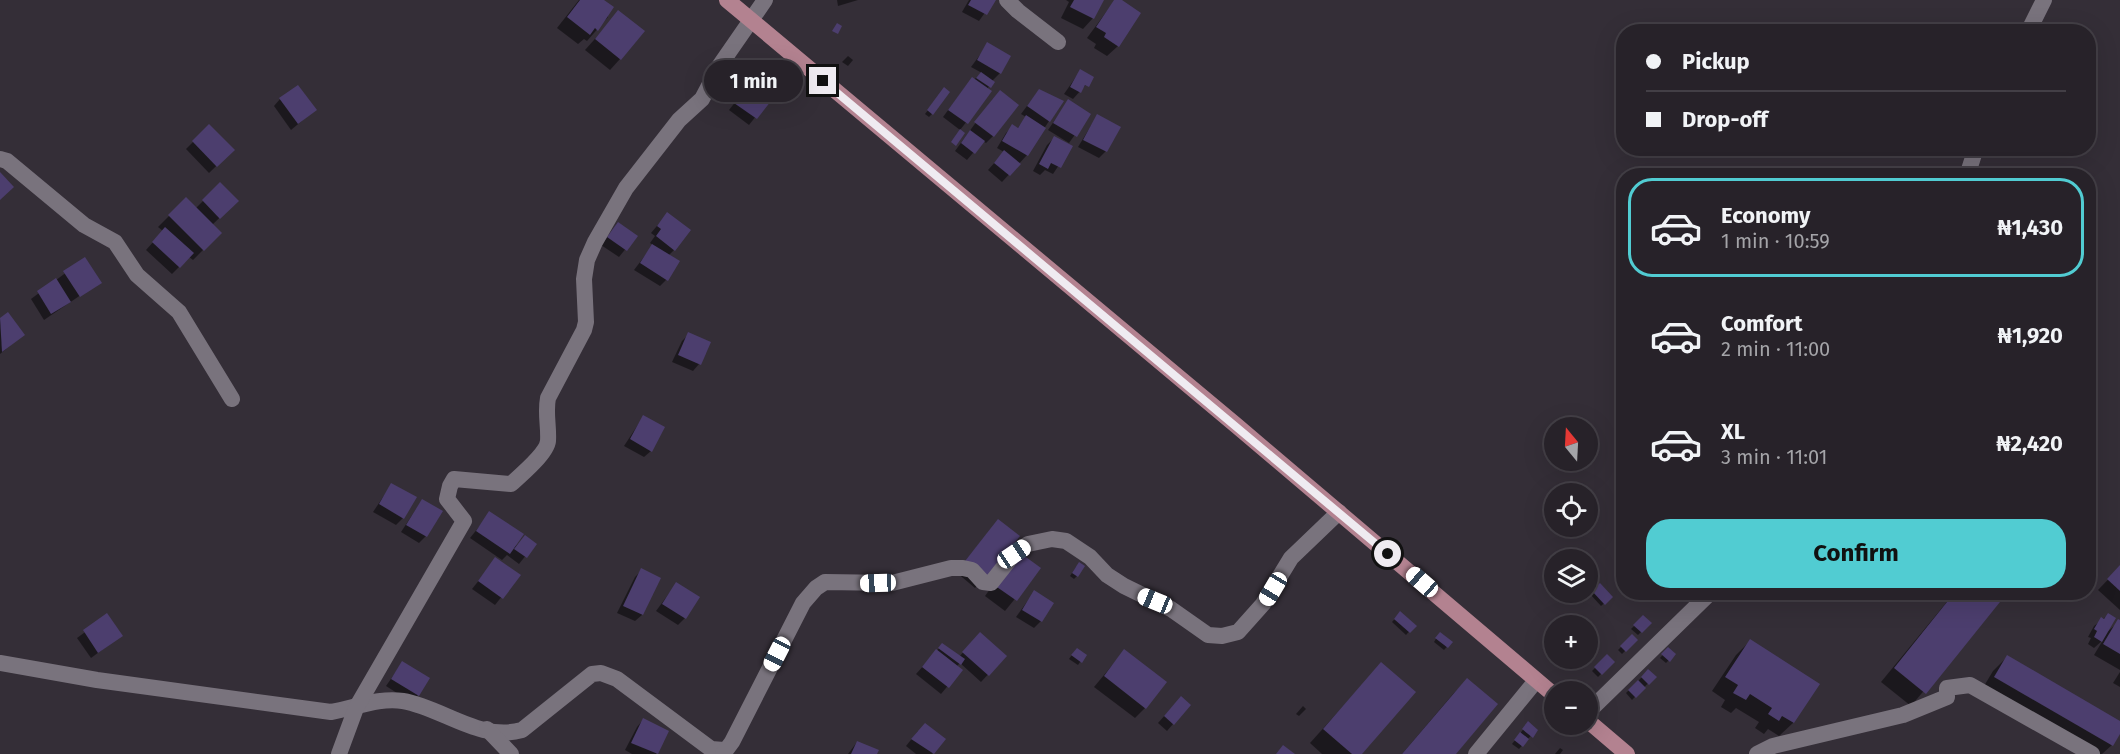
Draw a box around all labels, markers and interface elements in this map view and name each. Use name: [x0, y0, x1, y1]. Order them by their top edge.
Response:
text: Pickup: [1682, 48, 1750, 75]
callout: 1 min: [703, 60, 802, 102]
route end: [809, 67, 836, 94]
text: 1 min: [729, 69, 778, 93]
text: Drop-off: [1682, 106, 1768, 133]
icon: car: [1649, 201, 1703, 255]
text: Economy: [1721, 202, 1810, 229]
text: ₦1,430: [1997, 214, 2063, 241]
text: 1 min · 10:59: [1721, 229, 1830, 253]
icon: car: [1649, 309, 1703, 363]
text: Comfort: [1721, 310, 1802, 337]
text: ₦1,920: [1997, 322, 2063, 349]
text: 2 min · 11:00: [1721, 337, 1830, 361]
north arrow: [1544, 417, 1598, 471]
map controls: [1544, 417, 1598, 735]
icon: car: [1649, 417, 1703, 471]
text: XL: [1721, 418, 1745, 445]
text: ₦2,420: [1996, 430, 2063, 457]
text: 3 min · 11:01: [1721, 445, 1827, 469]
button: locate: [1544, 483, 1598, 537]
button: Confirm: [1646, 519, 2066, 588]
car: [994, 536, 1034, 572]
route start: [1374, 540, 1401, 567]
button: layers: [1544, 549, 1598, 603]
car: [1403, 563, 1441, 601]
car: [1256, 569, 1290, 609]
car: [860, 573, 896, 593]
car: [1135, 586, 1175, 616]
button: +: [1544, 615, 1598, 669]
car: [761, 634, 793, 674]
button: −: [1544, 681, 1598, 735]

